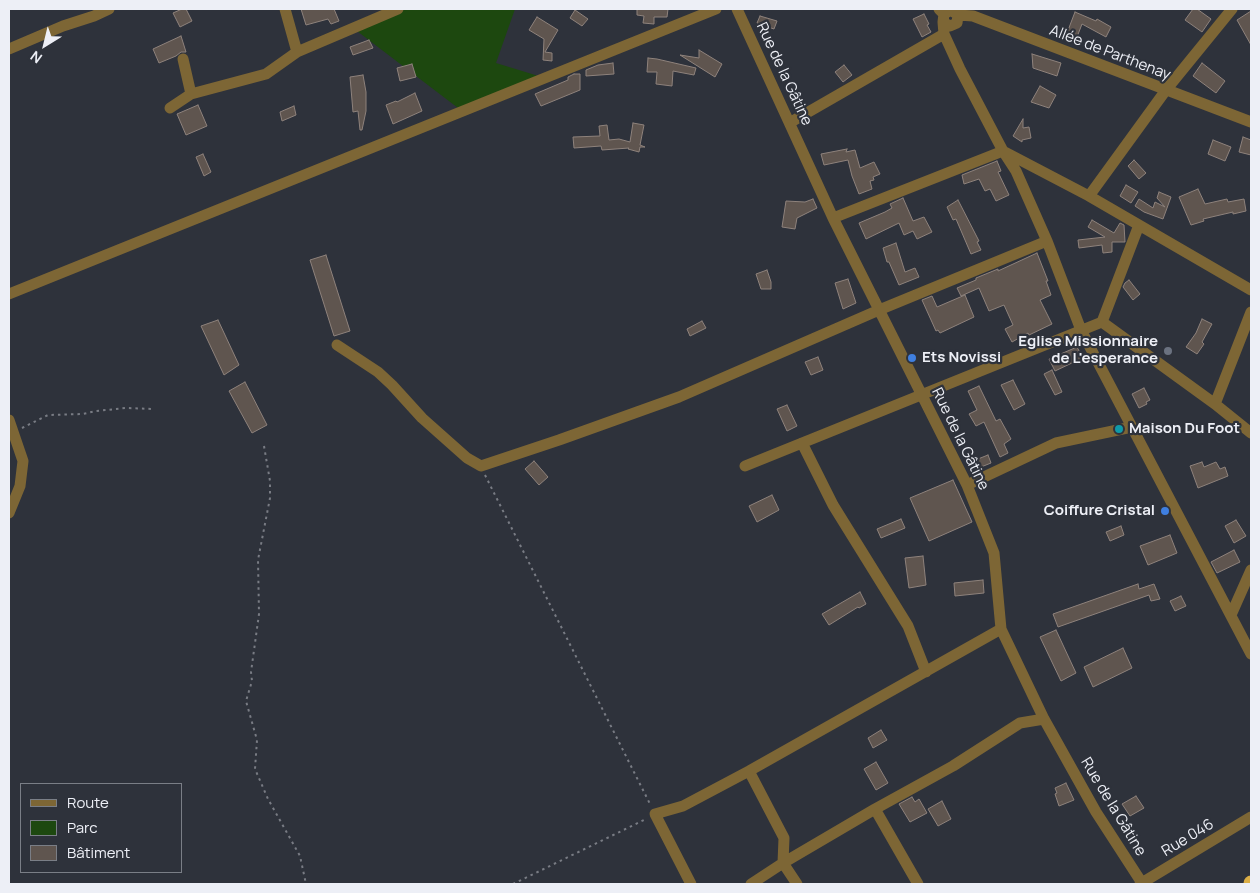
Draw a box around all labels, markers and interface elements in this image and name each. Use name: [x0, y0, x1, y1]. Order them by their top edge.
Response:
north arrow: [20, 20, 70, 70]
street label: Rue de la Gâtine: [752, 20, 816, 128]
street label: Allée de Parthenay: [1047, 22, 1173, 84]
text: N: [26, 47, 46, 68]
place label: Eglise Missionnaire de L'esperance: [1018, 333, 1158, 368]
marker: Eglise Missionnaire de L'esperance: [1162, 345, 1174, 357]
place label: Ets Novissi: [922, 349, 1001, 367]
marker: Ets Novissi: [906, 352, 918, 364]
street label: Rue de la Gâtine: [927, 385, 993, 493]
place label: Maison Du Foot: [1129, 420, 1240, 438]
marker: Maison Du Foot: [1113, 423, 1125, 435]
place label: Coiffure Cristal: [1044, 502, 1155, 520]
marker: Coiffure Cristal: [1159, 505, 1171, 517]
street label: Rue de la Gâtine: [1077, 755, 1149, 859]
legend: [20, 783, 182, 873]
text: Route: [67, 792, 109, 813]
street label: Rue 046: [1159, 815, 1217, 861]
text: Parc: [67, 817, 98, 838]
text: Bâtiment: [67, 842, 130, 863]

